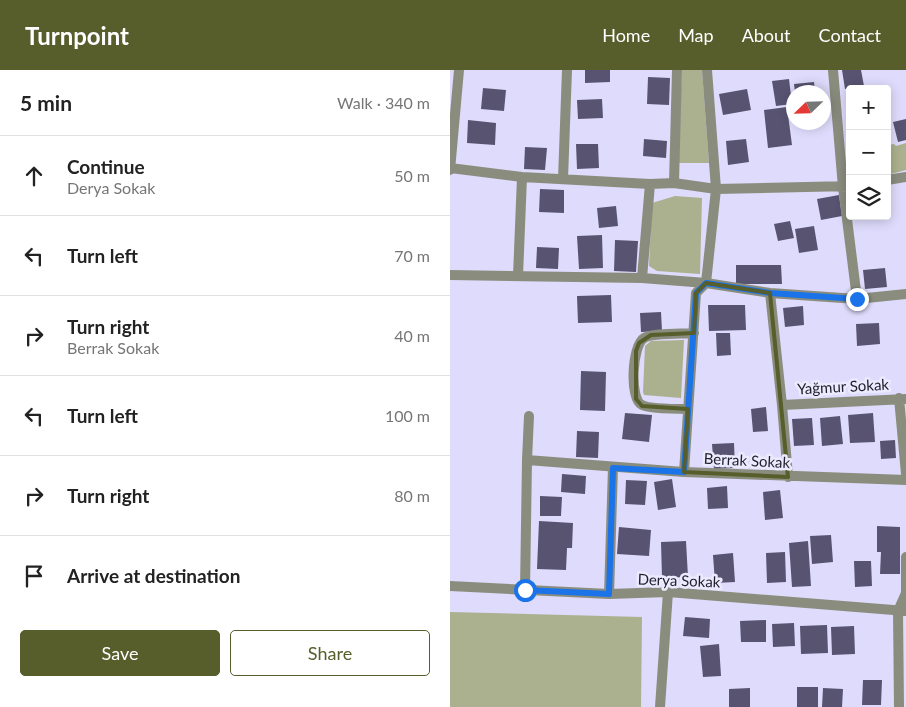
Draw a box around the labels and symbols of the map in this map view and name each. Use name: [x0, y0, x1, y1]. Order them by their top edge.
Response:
north arrow: [786, 85, 831, 130]
route end: [846, 288, 869, 311]
street label: Yağmur Sokak: [797, 375, 890, 397]
street label: Berrak Sokak: [703, 449, 791, 471]
street label: Derya Sokak: [637, 570, 721, 590]
route start: [514, 579, 537, 602]

